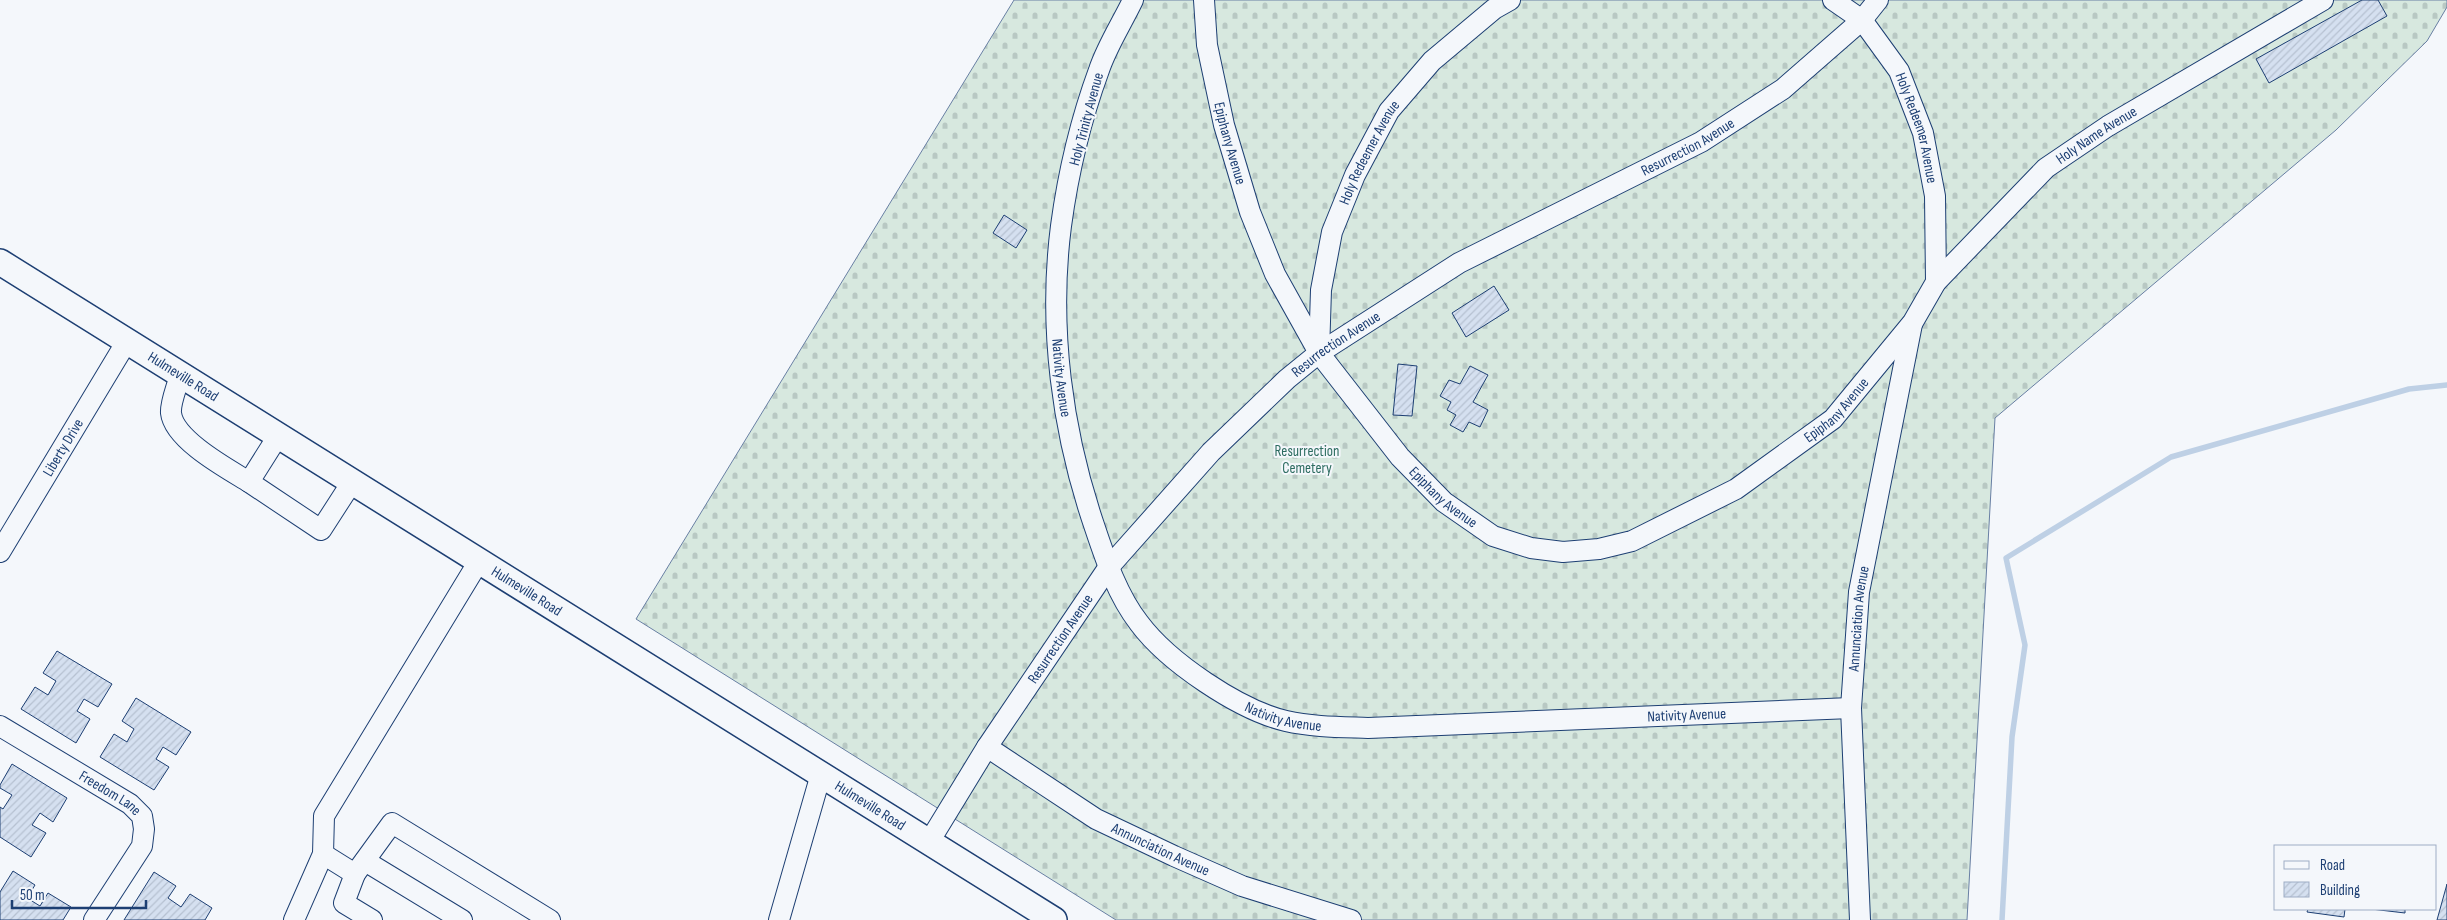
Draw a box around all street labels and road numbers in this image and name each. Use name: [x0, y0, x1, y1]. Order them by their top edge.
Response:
street label: Holy Redeemer Avenue: [1890, 70, 1941, 185]
street label: Holy Trinity Avenue: [1065, 71, 1108, 168]
street label: Holy Redeemer Avenue: [1335, 96, 1404, 208]
street label: Epiphany Avenue: [1209, 100, 1250, 187]
street label: Holy Name Avenue: [2052, 102, 2141, 169]
street label: Resurrection Avenue: [1638, 114, 1738, 180]
street label: Resurrection Avenue: [1288, 307, 1384, 382]
street label: Nativity Avenue: [1047, 338, 1075, 419]
street label: Hulmeville Road: [144, 348, 222, 406]
street label: Epiphany Avenue: [1800, 374, 1873, 447]
street label: Liberty Drive: [39, 415, 88, 480]
street label: Epiphany Avenue: [1405, 463, 1481, 532]
street label: Hulmeville Road: [488, 562, 565, 621]
street label: Annunciation Avenue: [1844, 564, 1874, 673]
street label: Resurrection Avenue: [1024, 591, 1098, 687]
street label: Nativity Avenue: [1242, 698, 1322, 736]
street label: Nativity Avenue: [1647, 704, 1727, 726]
street label: Freedom Lane: [75, 767, 145, 820]
street label: Hulmeville Road: [831, 777, 909, 835]
street label: Annunciation Avenue: [1107, 818, 1212, 880]

